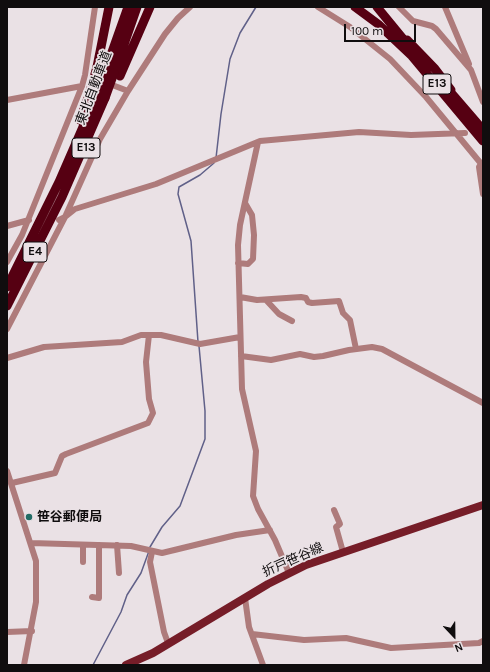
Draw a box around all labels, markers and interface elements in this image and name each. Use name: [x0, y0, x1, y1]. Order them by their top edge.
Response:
scale bar: [346, 16, 418, 42]
text: 100 m: [351, 24, 383, 38]
street label: 東北自動車道: [73, 49, 115, 127]
road number: E13: [423, 74, 451, 94]
road number: E13: [72, 138, 100, 158]
road number: E4: [23, 242, 47, 262]
place label: 笹谷郵便局: [37, 509, 102, 525]
marker: 笹谷郵便局: [24, 512, 34, 522]
street label: 折戸笹谷線: [260, 540, 326, 580]
north arrow: [434, 616, 474, 656]
text: N: [453, 640, 465, 655]

